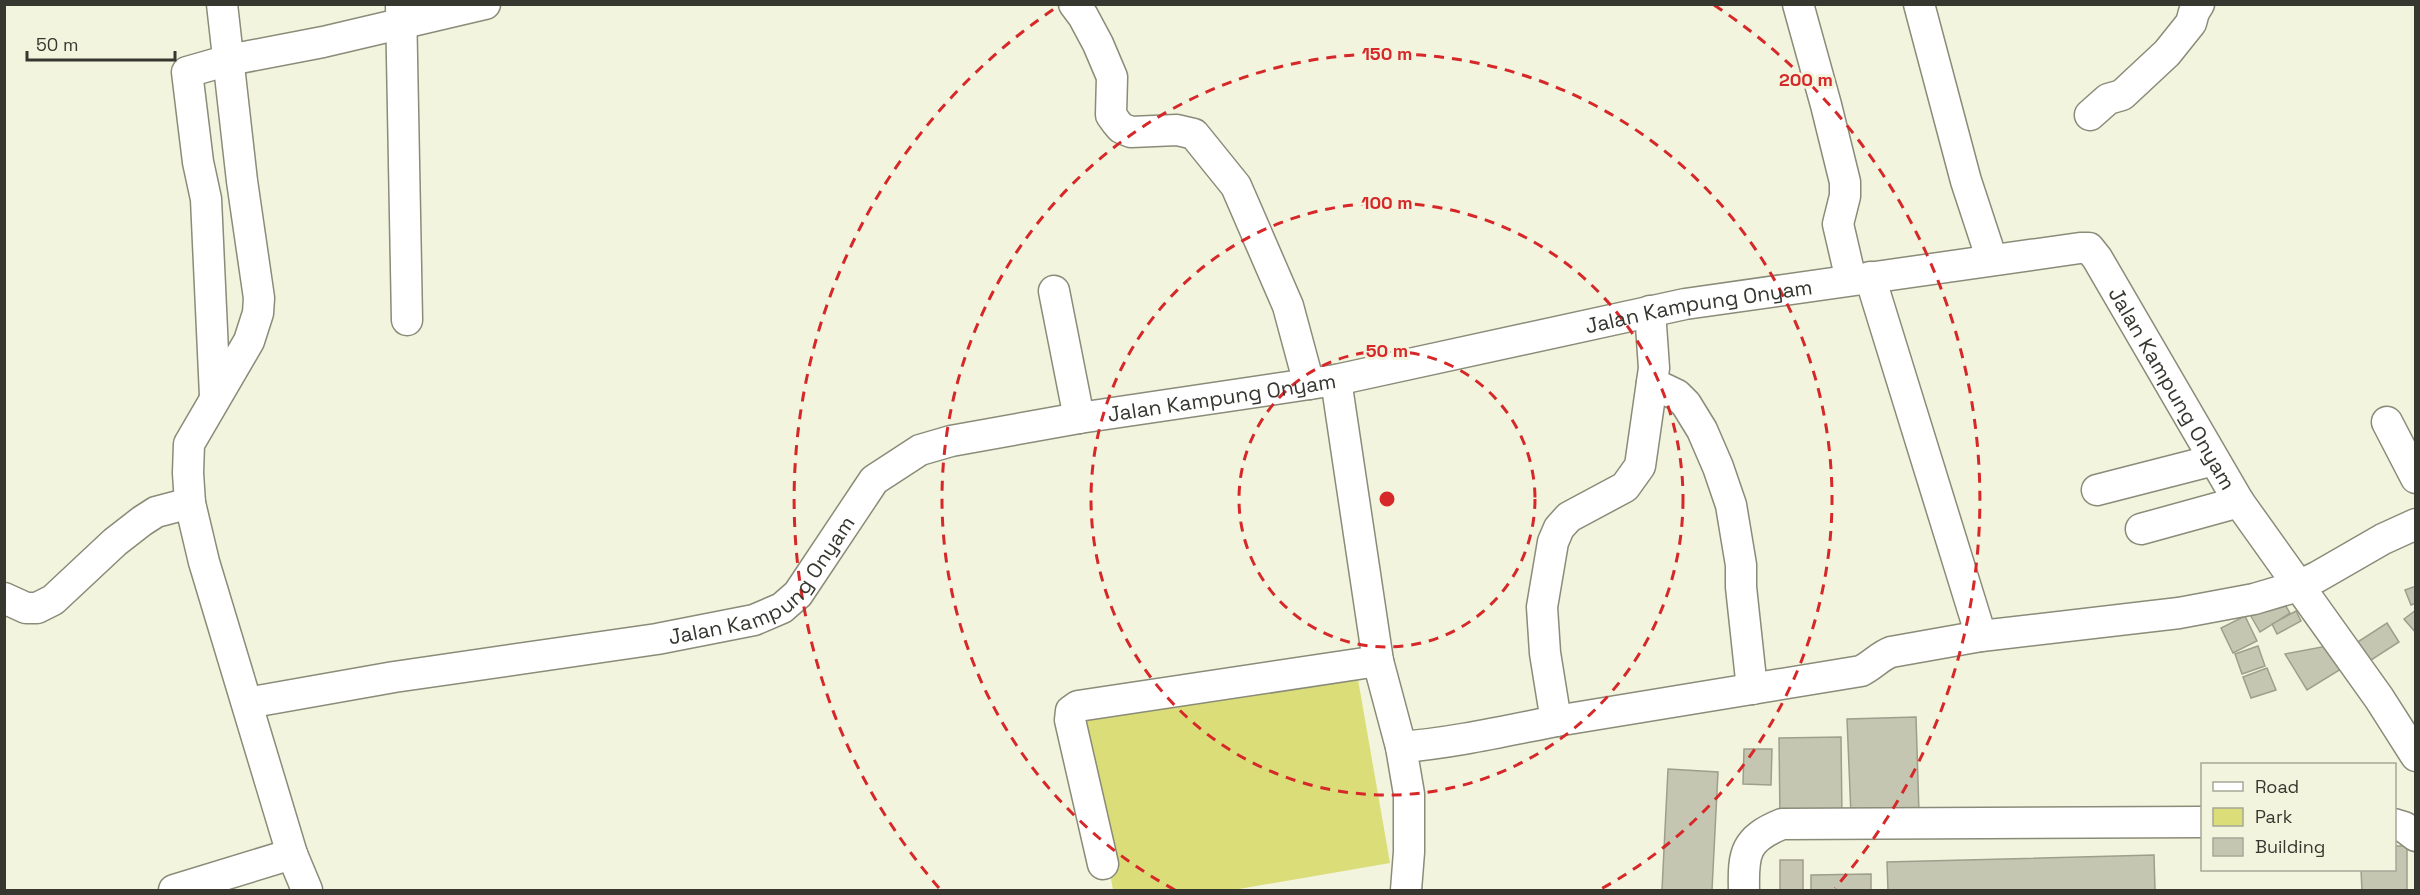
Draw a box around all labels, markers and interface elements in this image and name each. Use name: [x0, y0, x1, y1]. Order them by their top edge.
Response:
scale bar: [27, 24, 176, 62]
text: 50 m: [36, 33, 78, 56]
text: 150 m: [1362, 42, 1412, 65]
text: 200 m: [1779, 68, 1833, 91]
text: 100 m: [1361, 191, 1413, 214]
street label: Jalan Kampung Onyam: [1582, 273, 1814, 339]
street label: Jalan Kampung Onyam: [2103, 282, 2242, 494]
text: 50 m: [1366, 339, 1408, 362]
street label: Jalan Kampung Onyam: [1106, 367, 1338, 427]
centre of rings: [1377, 489, 1397, 509]
street label: Jalan Kampung Onyam: [666, 510, 860, 650]
legend: [2201, 763, 2396, 871]
text: Road: [2255, 775, 2299, 798]
text: Park: [2255, 805, 2293, 828]
text: Building: [2255, 835, 2325, 858]

